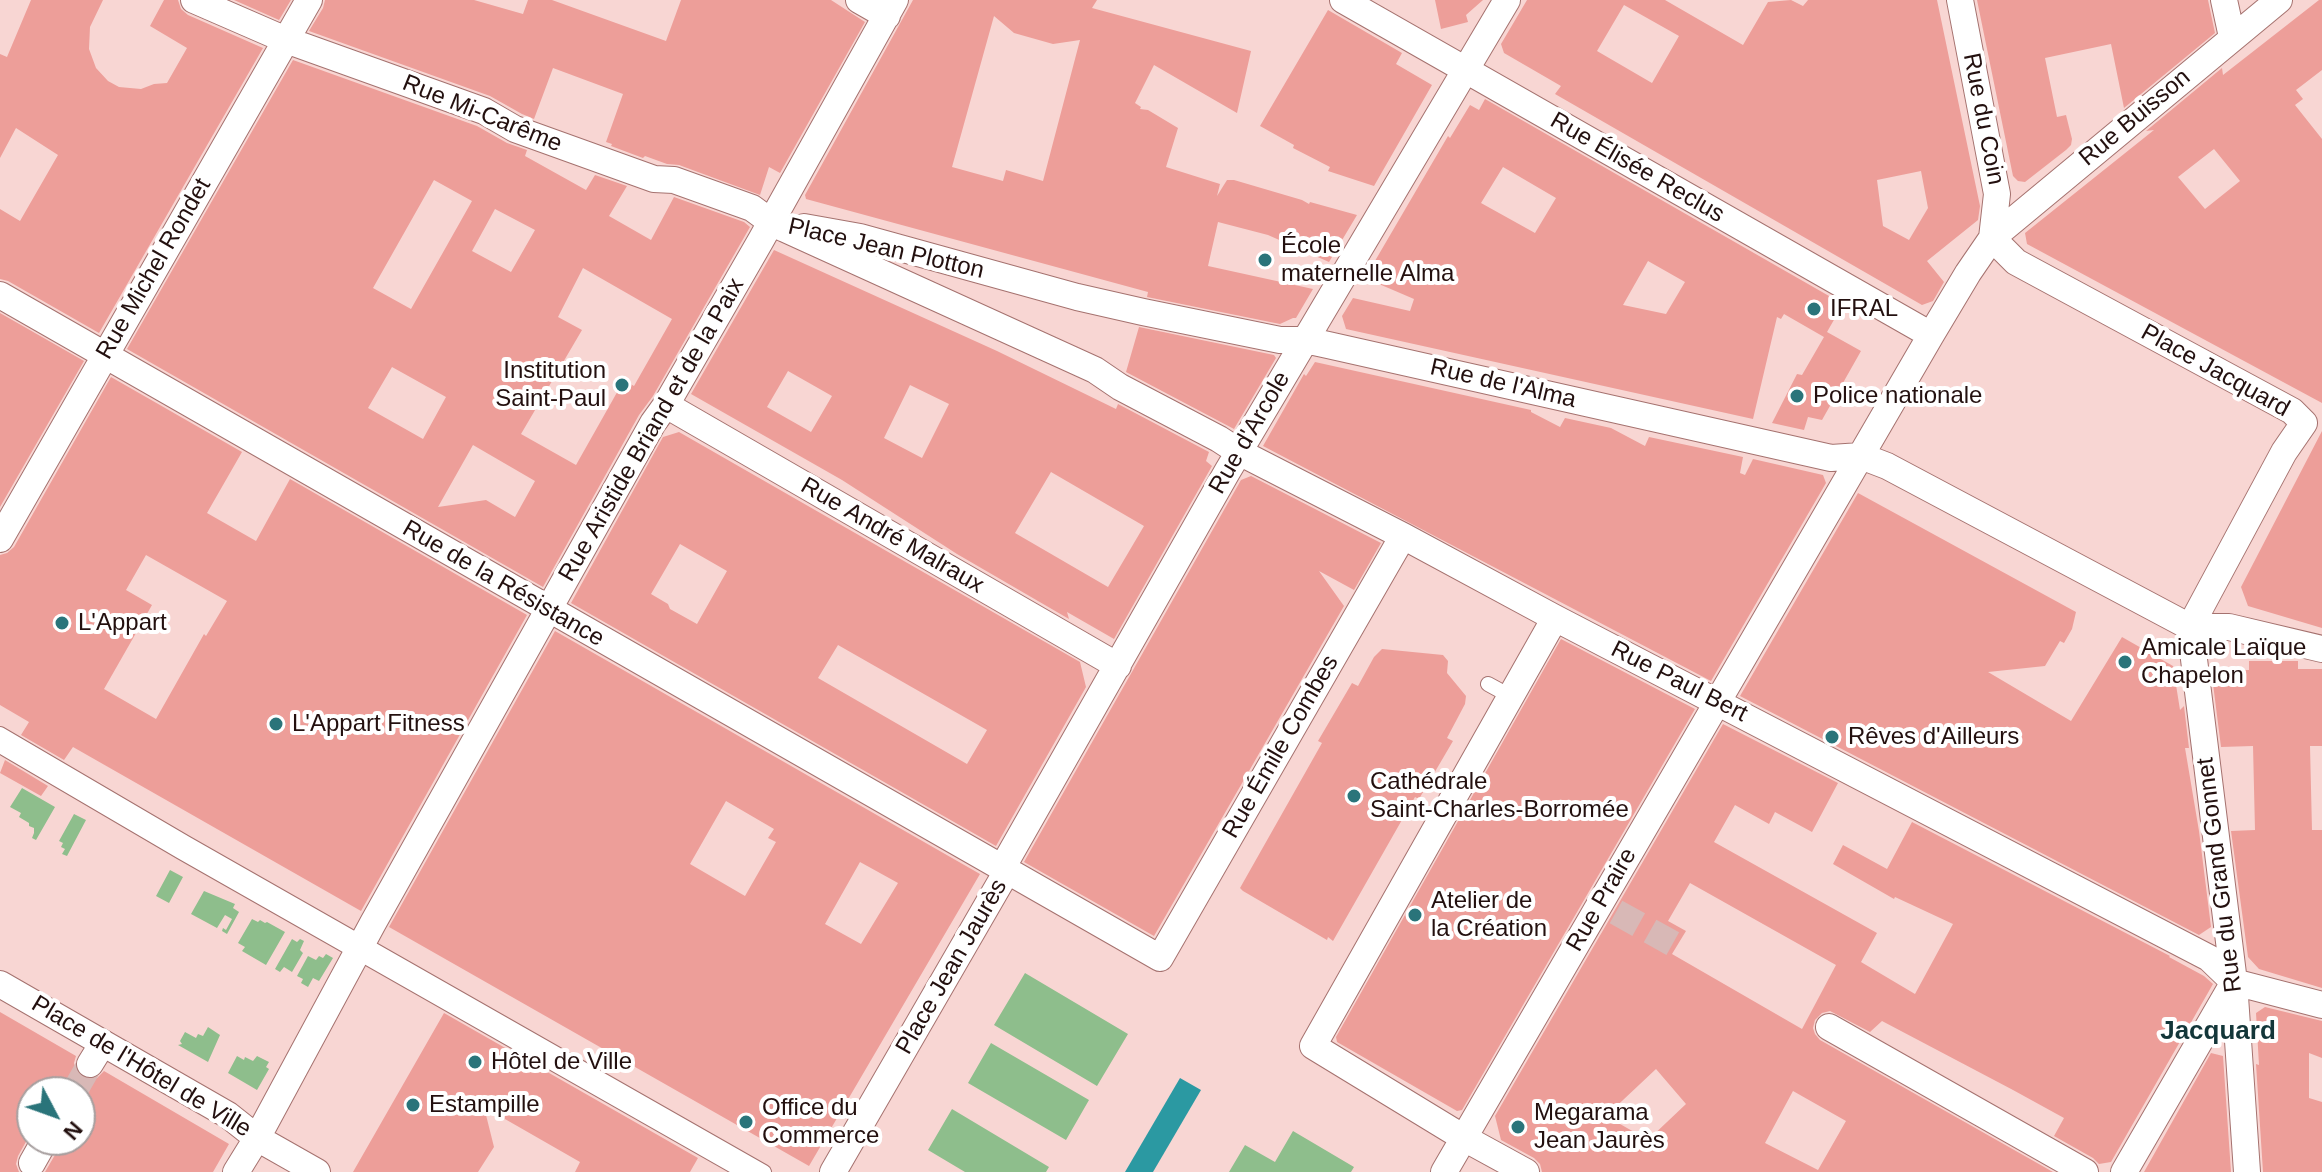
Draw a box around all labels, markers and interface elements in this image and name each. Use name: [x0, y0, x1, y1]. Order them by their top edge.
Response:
street label: Rue du Coin: [1956, 51, 2010, 187]
street label: Rue Buisson: [2074, 63, 2196, 173]
street label: Rue Mi-Carême: [398, 69, 566, 159]
street label: Rue Élisée Reclus: [1545, 107, 1729, 229]
street label: Rue Michel Rondet: [91, 173, 217, 365]
street label: Place Jean Plotton: [785, 212, 987, 286]
place label: École maternelle Alma: [1281, 232, 1454, 288]
marker: École maternelle Alma: [1256, 251, 1274, 269]
street label: Rue Aristide Briand et de la Paix: [553, 273, 751, 587]
place label: IFRAL: [1830, 295, 1898, 323]
marker: IFRAL: [1805, 300, 1823, 318]
street label: Place Jacquard: [2136, 318, 2294, 424]
street label: Rue de l'Alma: [1427, 353, 1579, 415]
place label: Institution Saint-Paul: [495, 357, 606, 413]
street label: Rue d'Arcole: [1203, 367, 1297, 499]
marker: Institution Saint-Paul: [613, 376, 631, 394]
place label: Police nationale: [1813, 382, 1982, 410]
marker: Police nationale: [1788, 387, 1806, 405]
street label: Rue André Malraux: [795, 472, 989, 600]
street label: Rue de la Résistance: [397, 514, 609, 654]
place label: L'Appart: [78, 609, 167, 637]
marker: L'Appart: [53, 614, 71, 632]
place label: Amicale Laïque Chapelon: [2141, 634, 2306, 690]
street label: Rue Paul Bert: [1606, 635, 1752, 729]
street label: Rue Émile Combes: [1217, 650, 1345, 844]
marker: Amicale Laïque Chapelon: [2116, 653, 2134, 671]
place label: L'Appart Fitness: [292, 710, 465, 738]
marker: L'Appart Fitness: [267, 715, 285, 733]
place label: Rêves d'Ailleurs: [1848, 723, 2019, 751]
marker: Rêves d'Ailleurs: [1823, 728, 1841, 746]
street label: Rue du Grand Gonnet: [2191, 756, 2249, 994]
place label: Cathédrale Saint-Charles-Borromée: [1370, 768, 1629, 824]
marker: Cathédrale Saint-Charles-Borromée: [1345, 787, 1363, 805]
street label: Rue Praire: [1561, 843, 1643, 957]
street label: Place Jean Jaurès: [890, 874, 1014, 1060]
place label: Atelier de la Création: [1431, 887, 1547, 943]
marker: Atelier de la Création: [1406, 906, 1424, 924]
street label: Place de l'Hôtel de Ville: [26, 990, 256, 1144]
district label: Jacquard: [2160, 1016, 2276, 1048]
place label: Hôtel de Ville: [491, 1048, 632, 1076]
marker: Hôtel de Ville: [466, 1053, 484, 1071]
north arrow: [16, 1076, 96, 1156]
place label: Estampille: [429, 1091, 540, 1119]
place label: Office du Commerce: [762, 1094, 879, 1150]
marker: Estampille: [404, 1096, 422, 1114]
place label: Megarama Jean Jaurès: [1534, 1099, 1665, 1155]
marker: Office du Commerce: [737, 1113, 755, 1131]
text: N: [58, 1117, 88, 1145]
marker: Megarama Jean Jaurès: [1509, 1118, 1527, 1136]

